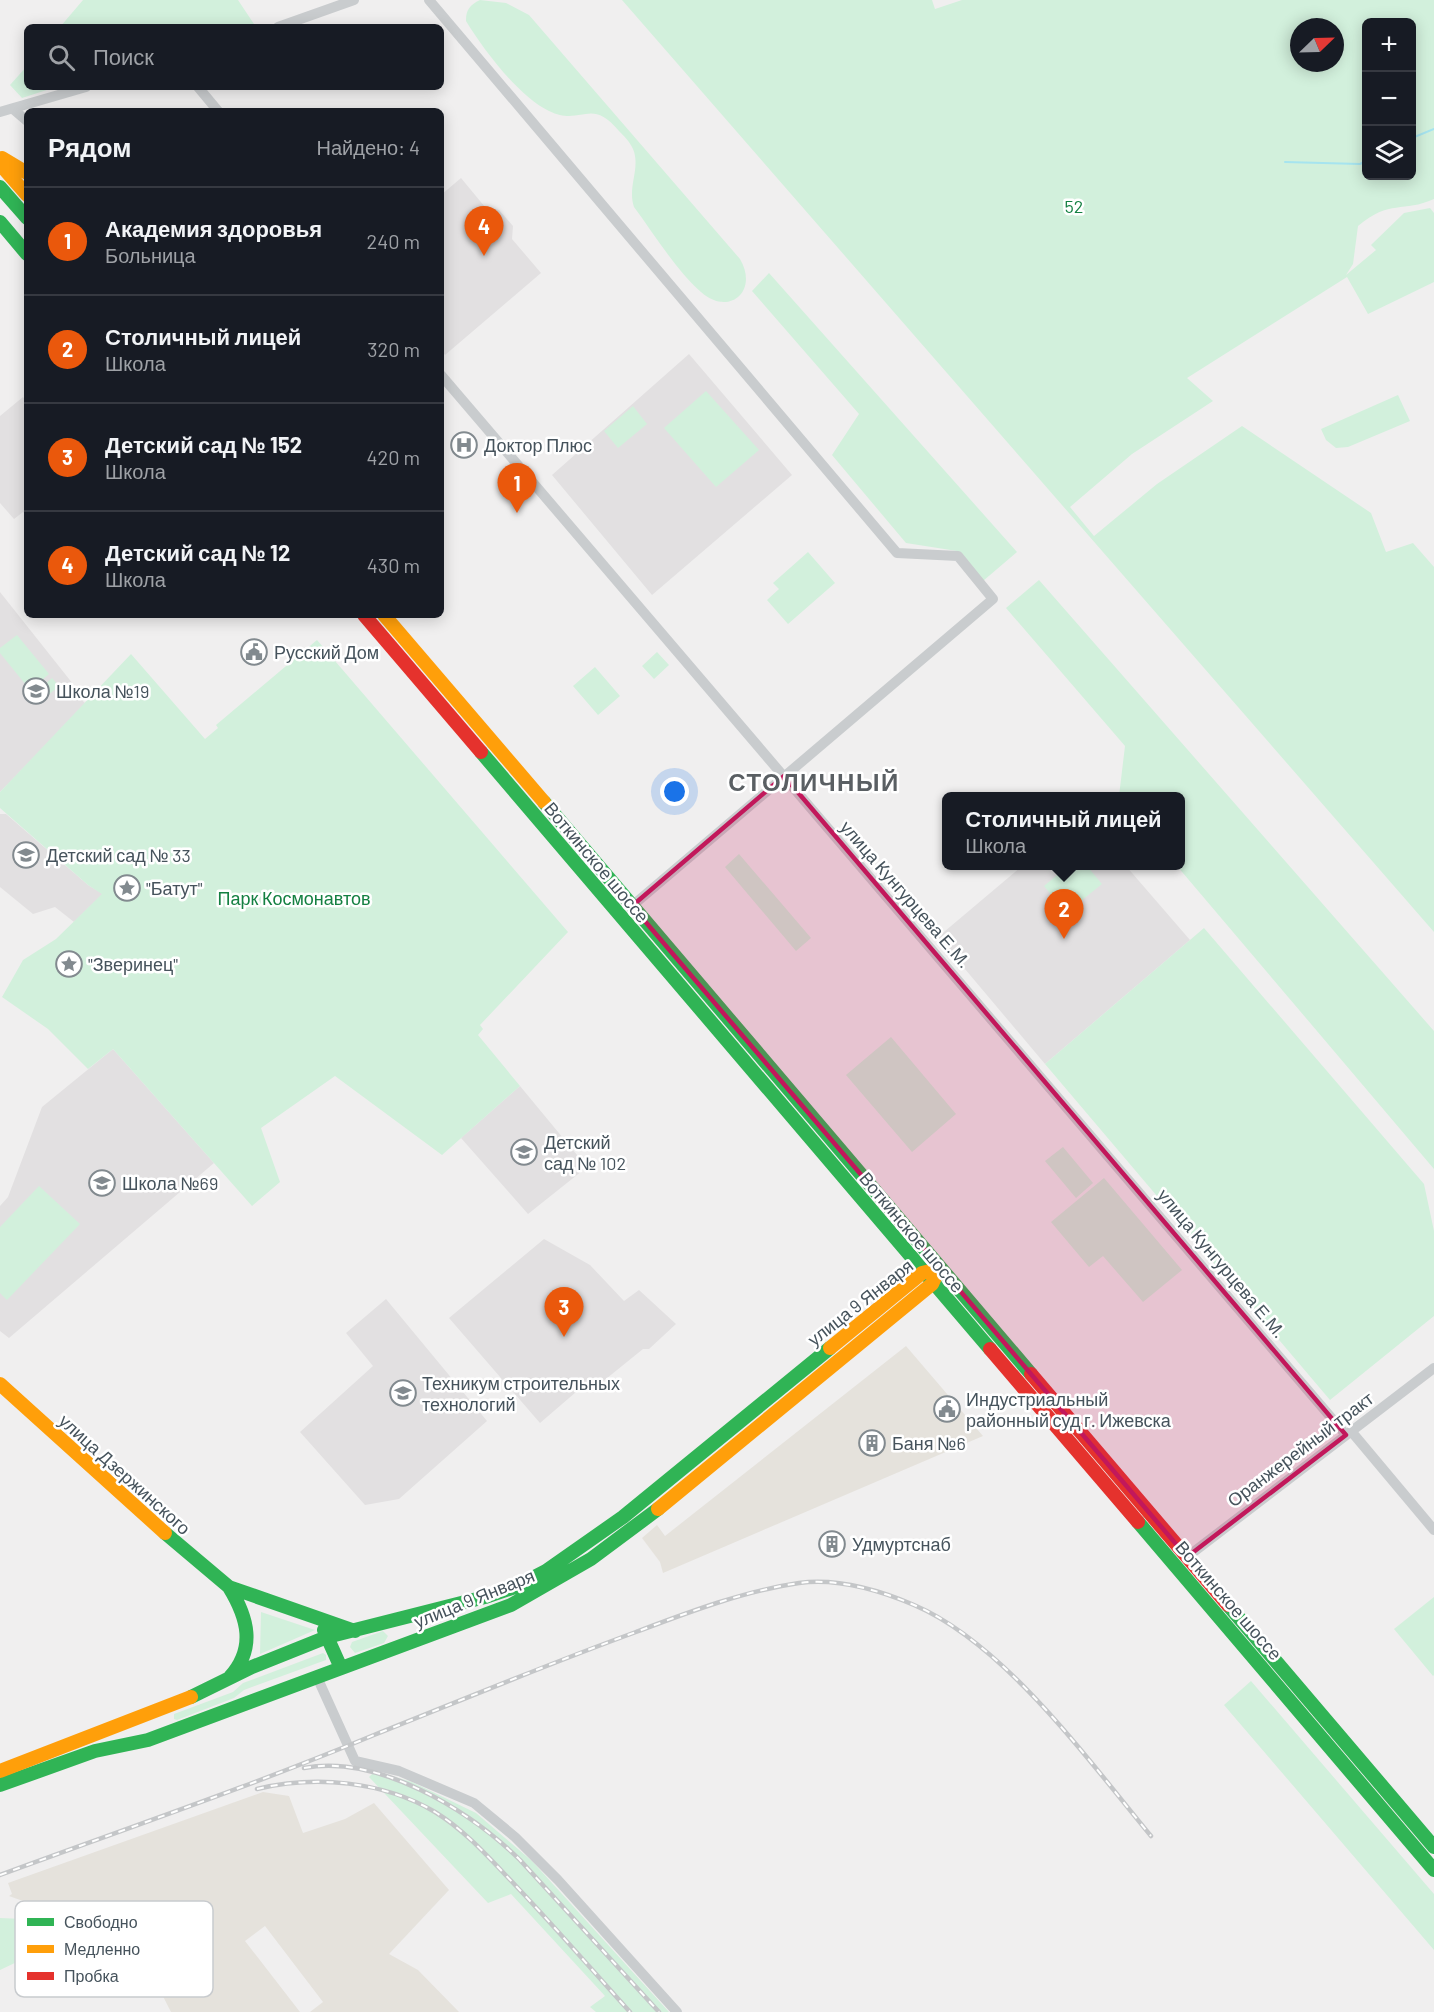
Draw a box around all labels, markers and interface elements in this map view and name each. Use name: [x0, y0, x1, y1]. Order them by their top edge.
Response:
north arrow: [1290, 18, 1344, 72]
map controls: [1362, 18, 1416, 180]
button: +: [1362, 18, 1416, 72]
search box: [24, 24, 444, 90]
icon: search: [45, 41, 78, 74]
text: Поиск: [93, 43, 154, 69]
button: −: [1362, 72, 1416, 126]
button: layers: [1362, 126, 1416, 180]
text: Рядом: [48, 131, 131, 162]
text: Найдено: 4: [317, 135, 420, 159]
park label: 52: [1065, 195, 1083, 217]
pin: 4: [464, 206, 504, 256]
text: Академия здоровья: [105, 215, 322, 241]
text: 1: [64, 229, 71, 253]
text: 240 m: [366, 229, 420, 253]
text: Больница: [105, 243, 196, 267]
text: Столичный лицей: [105, 323, 301, 349]
text: 2: [62, 337, 73, 361]
text: 320 m: [367, 337, 420, 361]
text: Школа: [105, 351, 166, 375]
hospital icon: Доктор Плюс: [449, 430, 479, 460]
text: Детский сад № 152: [105, 431, 302, 457]
place label: Доктор Плюс: [484, 434, 592, 456]
text: 3: [62, 445, 73, 469]
text: 420 m: [366, 445, 420, 469]
text: Школа: [105, 459, 166, 483]
pin: 1: [498, 464, 536, 513]
text: Детский сад № 12: [105, 539, 290, 565]
text: 4: [61, 553, 74, 577]
text: 430 m: [367, 553, 420, 577]
text: Школа: [105, 567, 166, 591]
public building icon: Русский Дом: [239, 637, 269, 667]
place label: Русский Дом: [274, 641, 379, 663]
school or university icon: Школа №19: [21, 676, 51, 706]
place label: Школа №19: [56, 680, 149, 702]
district label: СТОЛИЧНЫЙ: [728, 767, 900, 796]
your location: [660, 777, 689, 806]
popup: [942, 792, 1185, 870]
street label: Воткинское шоссе: [540, 797, 654, 927]
text: Столичный лицей: [965, 805, 1162, 831]
street label: улица Кунгурцева Е.М.: [836, 816, 976, 972]
text: Школа: [965, 833, 1026, 857]
school or university icon: Детский сад № 33: [11, 840, 41, 870]
place label: Детский сад № 33: [46, 844, 191, 866]
place icon: "Батут": [112, 873, 142, 903]
place label: "Батут": [146, 877, 203, 899]
park label: Парк Космонавтов: [217, 887, 371, 909]
pin: 2: [1044, 890, 1084, 939]
place icon: "Зверинец": [54, 949, 84, 979]
place label: "Зверинец": [88, 953, 178, 975]
place label: Детский сад № 102: [544, 1131, 626, 1174]
school or university icon: Детский сад № 102: [509, 1137, 539, 1167]
street label: Воткинское шоссе: [855, 1167, 969, 1297]
school or university icon: Школа №69: [87, 1168, 117, 1198]
place label: Школа №69: [122, 1172, 218, 1194]
street label: улица Кунгурцева Е.М.: [1153, 1184, 1291, 1342]
street label: улица 9 Января: [803, 1254, 917, 1350]
pin: 3: [544, 1288, 584, 1337]
place label: Техникум строительных технологий: [422, 1372, 620, 1415]
school or university icon: Техникум строительных технологий: [388, 1378, 418, 1408]
street label: Оранжерейный тракт: [1223, 1387, 1377, 1511]
place label: Индустриальный районный суд г. Ижевска: [966, 1388, 1172, 1431]
public building icon: Индустриальный районный суд г. Ижевска: [932, 1394, 962, 1424]
street label: улица Дзержинского: [55, 1409, 195, 1539]
building icon: Баня №6: [857, 1428, 887, 1458]
place label: Баня №6: [892, 1432, 966, 1454]
building icon: Удмуртснаб: [817, 1529, 847, 1559]
place label: Удмуртснаб: [852, 1533, 951, 1555]
street label: Воткинское шоссе: [1171, 1536, 1287, 1664]
street label: улица 9 Января: [411, 1564, 537, 1632]
legend: [15, 1901, 213, 1997]
text: Свободно: [64, 1912, 138, 1931]
text: Медленно: [64, 1939, 140, 1958]
text: Пробка: [64, 1966, 119, 1985]

